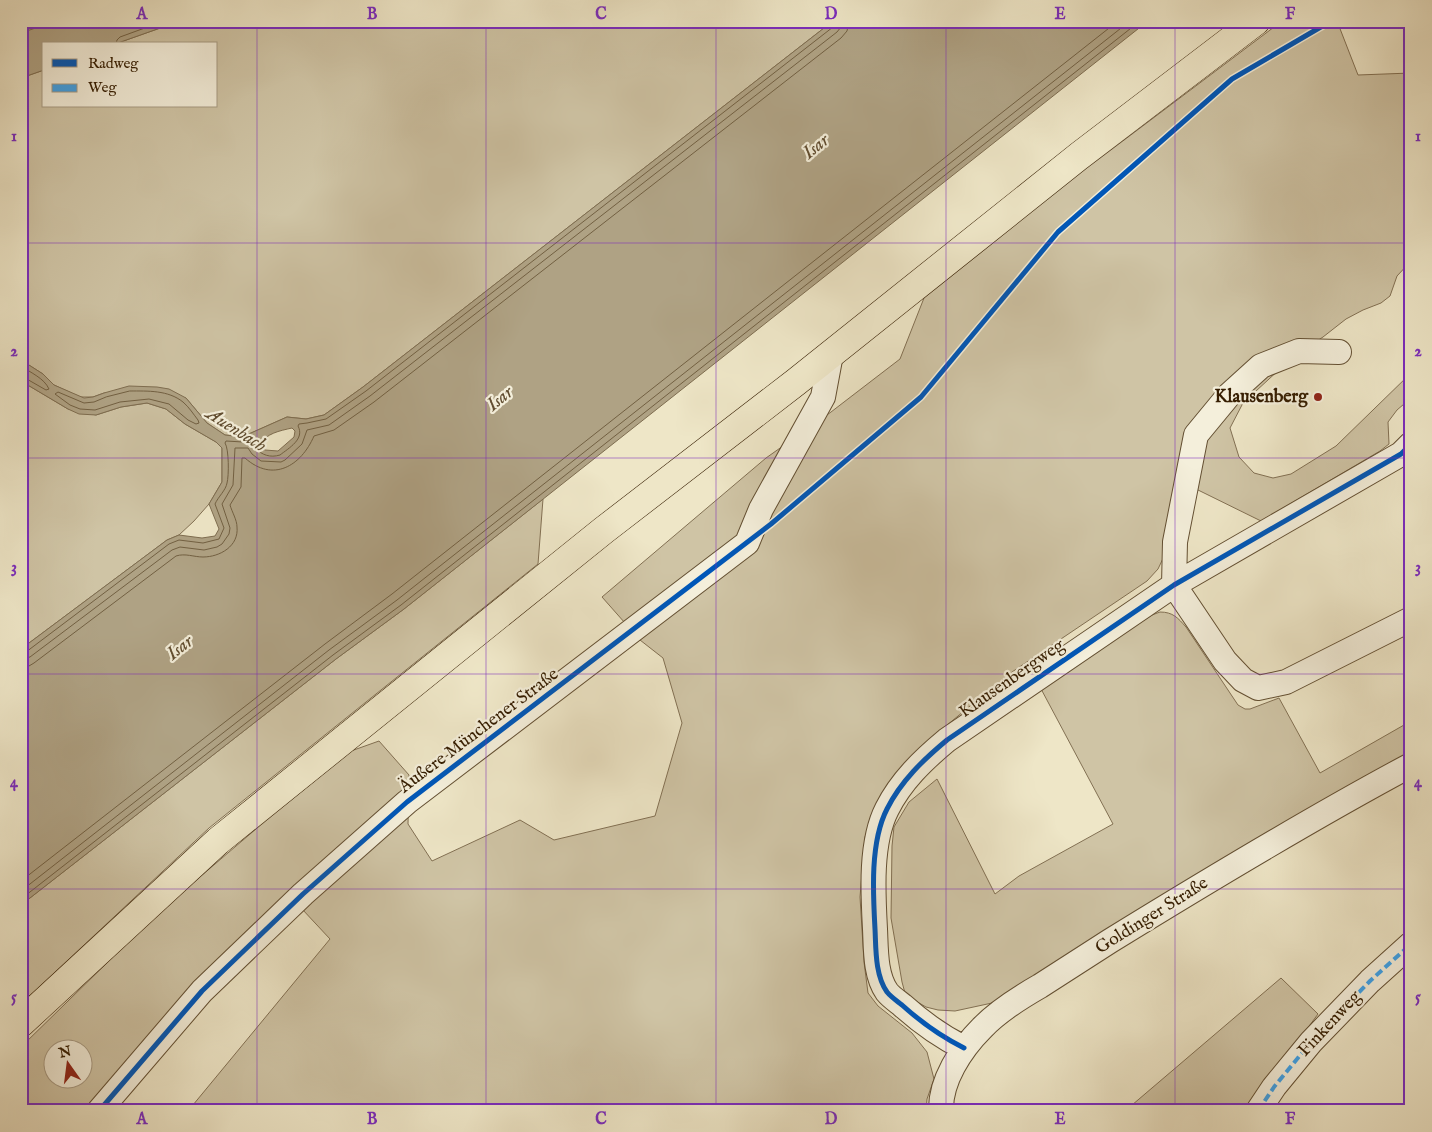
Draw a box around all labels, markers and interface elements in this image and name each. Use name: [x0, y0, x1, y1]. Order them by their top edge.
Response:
text: A: [136, 5, 149, 25]
text: B: [367, 5, 378, 25]
text: C: [595, 5, 607, 25]
text: D: [825, 5, 838, 25]
text: E: [1054, 5, 1066, 25]
text: F: [1285, 5, 1296, 25]
legend: [42, 42, 218, 108]
text: Radweg: [88, 54, 139, 73]
text: Weg: [88, 78, 117, 97]
text: 1: [11, 127, 17, 147]
text: 1: [1415, 127, 1421, 147]
water label: Isar: [797, 128, 835, 166]
text: 2: [10, 342, 18, 362]
text: 2: [1414, 342, 1422, 362]
water label: Isar: [481, 380, 519, 418]
place label: Klausenberg: [1215, 386, 1309, 409]
marker: Klausenberg: [1312, 391, 1324, 403]
water label: Auenbach: [200, 401, 271, 458]
text: 3: [11, 558, 17, 578]
text: 3: [1415, 558, 1421, 578]
water label: Isar: [161, 629, 200, 667]
street label: Klausenbergweg: [955, 634, 1069, 724]
street label: Äußere Münchener Straße: [393, 662, 564, 799]
text: 4: [10, 773, 19, 793]
text: 4: [1414, 773, 1423, 793]
street label: Goldinger Straße: [1091, 872, 1213, 960]
street label: Finkenweg: [1293, 986, 1367, 1062]
text: 5: [11, 988, 17, 1008]
text: 5: [1415, 988, 1421, 1008]
north arrow: [42, 1040, 92, 1090]
text: N: [56, 1042, 73, 1063]
text: A: [136, 1110, 149, 1130]
text: B: [367, 1110, 378, 1130]
text: C: [595, 1110, 607, 1130]
text: D: [825, 1110, 838, 1130]
text: E: [1054, 1110, 1066, 1130]
text: F: [1285, 1110, 1296, 1130]

